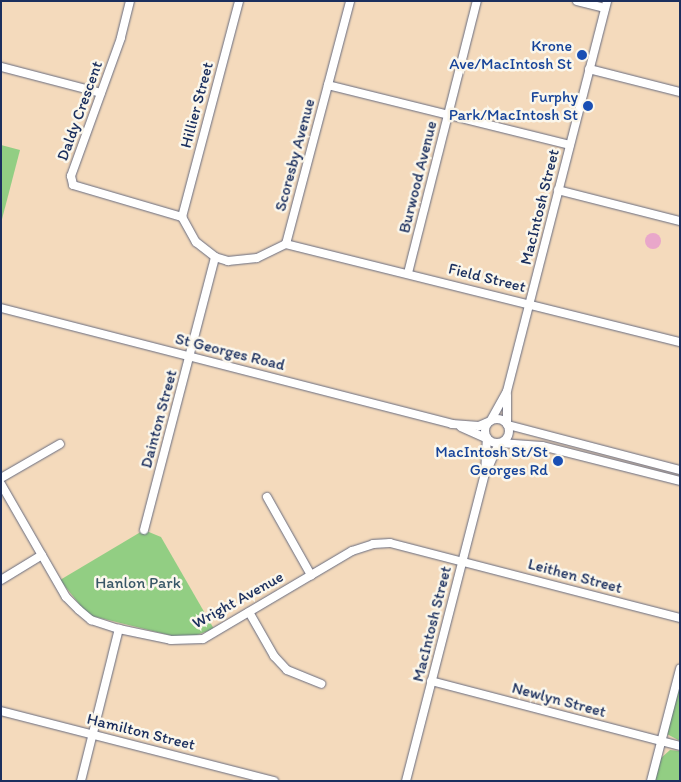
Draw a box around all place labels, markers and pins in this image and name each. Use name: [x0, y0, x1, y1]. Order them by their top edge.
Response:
place label: Krone Ave/MacIntosh St: [449, 36, 572, 74]
marker: Krone Ave/MacIntosh St: [576, 49, 588, 61]
place label: Furphy Park/MacIntosh St: [449, 87, 578, 125]
marker: Furphy Park/MacIntosh St: [582, 100, 594, 112]
place label: MacIntosh St/St Georges Rd: [435, 442, 548, 480]
marker: MacIntosh St/St Georges Rd: [552, 455, 564, 467]

